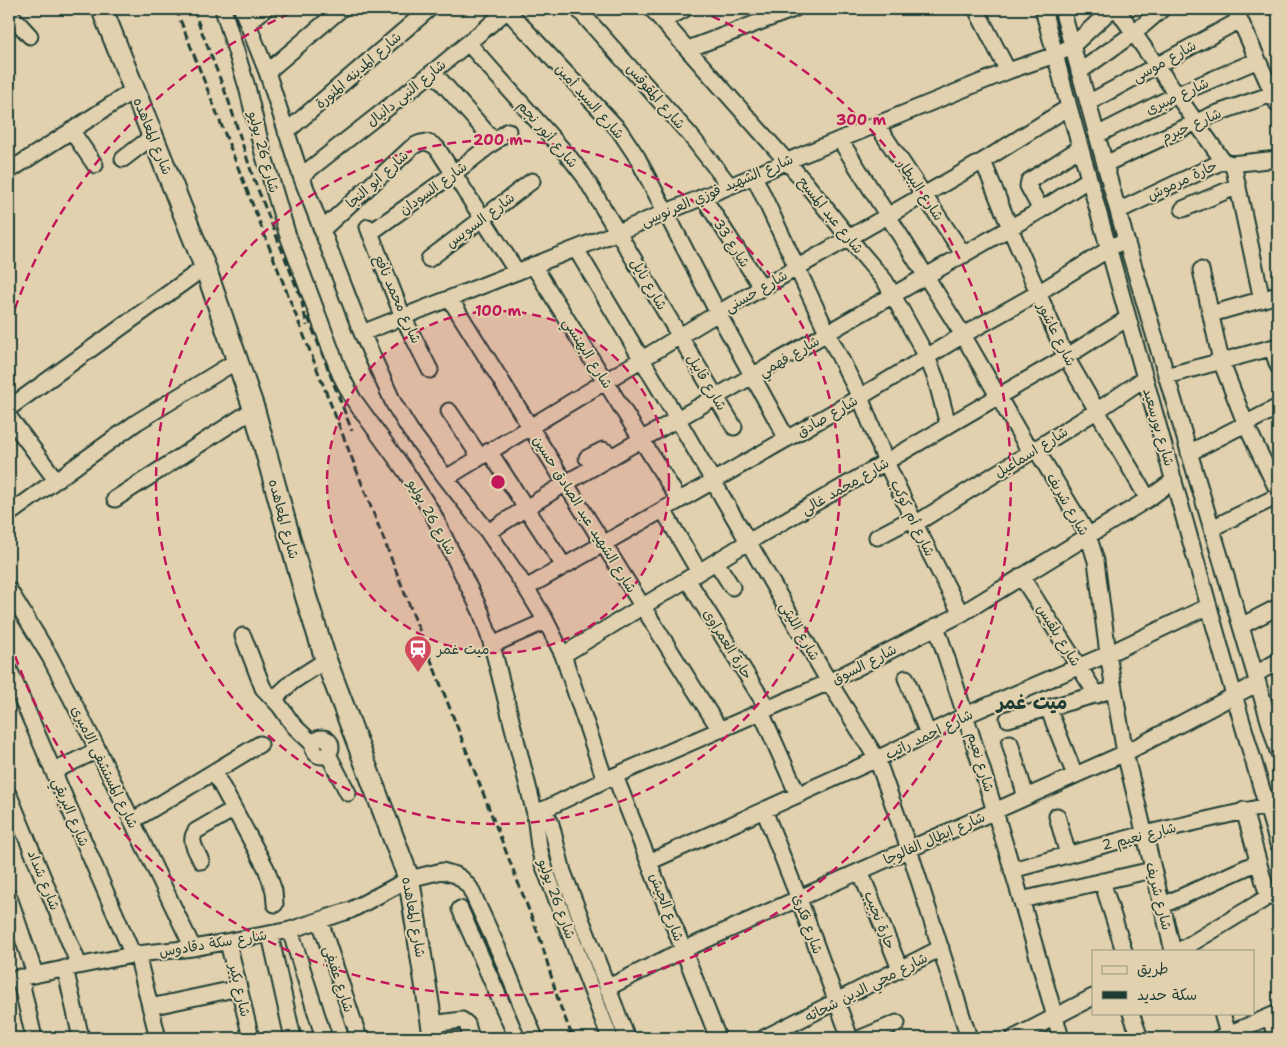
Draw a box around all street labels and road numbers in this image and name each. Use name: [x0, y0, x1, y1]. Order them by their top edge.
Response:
street label: شارع المدينه المنورة: [311, 28, 405, 113]
street label: شارع موسى: [1129, 36, 1200, 87]
street label: شارع النبى دانيال: [363, 55, 450, 131]
street label: شارع السيد أمين: [551, 60, 629, 143]
street label: شارع المقوقس: [622, 60, 689, 133]
street label: شارع صبرى: [1143, 74, 1212, 119]
street label: شارع المعاهده: [128, 95, 177, 178]
street label: شارع أنور نجم: [512, 97, 582, 173]
street label: شارع حيرم: [1158, 104, 1225, 149]
street label: شارع 26 يوليو: [243, 108, 284, 195]
street label: شارع ابو النجا: [342, 146, 413, 213]
street label: شارع الشهيد فوزي العرنوسى: [638, 150, 797, 232]
street label: شارع البيطار: [893, 155, 948, 225]
street label: حارة مرموش: [1144, 156, 1220, 204]
street label: شارع السودان: [396, 157, 471, 219]
street label: شارع عبد المسيح: [794, 173, 868, 258]
street label: شارع السويس: [442, 188, 519, 253]
street label: شارع 33: [709, 216, 754, 271]
street label: شارع محمد نافع: [369, 252, 426, 347]
street label: شارع نايل: [626, 255, 671, 314]
street label: شارع حسنى: [721, 266, 791, 317]
street label: شارع عاشور: [1032, 298, 1080, 369]
street label: شارع البهنسي: [556, 314, 617, 394]
street label: شارع فهمي: [755, 331, 825, 384]
street label: شارع قابيل: [682, 350, 731, 414]
street label: شارع بورسعيد: [1138, 386, 1179, 468]
street label: شارع صادق: [793, 391, 861, 442]
street label: شارع اسماعيل: [991, 422, 1072, 483]
street label: شارع الشهيد عبد الصادق حسين: [528, 432, 641, 597]
street label: شارع محمد غالى: [798, 454, 893, 519]
street label: شارع شريف: [1042, 469, 1093, 539]
street label: شارع 26 يوليو: [402, 475, 460, 558]
street label: شارع المعاهده: [264, 477, 303, 561]
street label: شارع أم كوكب: [885, 477, 939, 560]
street label: شارع الليثى: [775, 598, 824, 664]
street label: شارع بلقيس: [1032, 601, 1085, 670]
street label: حارة العمراوى: [699, 605, 757, 683]
street label: شارع السوق: [828, 640, 900, 689]
street label: شارع المستشفى الاميرى: [67, 703, 143, 832]
street label: شارع احمد راتب: [882, 705, 976, 764]
street label: شارع نعيم: [961, 730, 999, 795]
street label: شارع البريقي: [45, 775, 93, 850]
street label: شارع ابطال الفالوجا: [880, 807, 988, 869]
street label: شارع نعيم 2: [1100, 818, 1179, 856]
street label: شارع شداد: [23, 847, 64, 913]
street label: شارع 26 يوليو: [533, 856, 580, 942]
street label: شارع شريف: [1141, 860, 1176, 932]
street label: شارع الجيش: [645, 870, 688, 944]
street label: شارع المعاهده: [397, 875, 430, 959]
street label: حارة نجيب: [860, 888, 900, 952]
street label: شارع فكرى: [788, 892, 827, 957]
street label: شارع سكة دقادوس: [158, 926, 268, 961]
street label: شارع عفيفى: [319, 944, 358, 1015]
street label: شارع محي الدين شحاته: [802, 948, 932, 1029]
street label: شارع بكير: [224, 961, 255, 1019]

